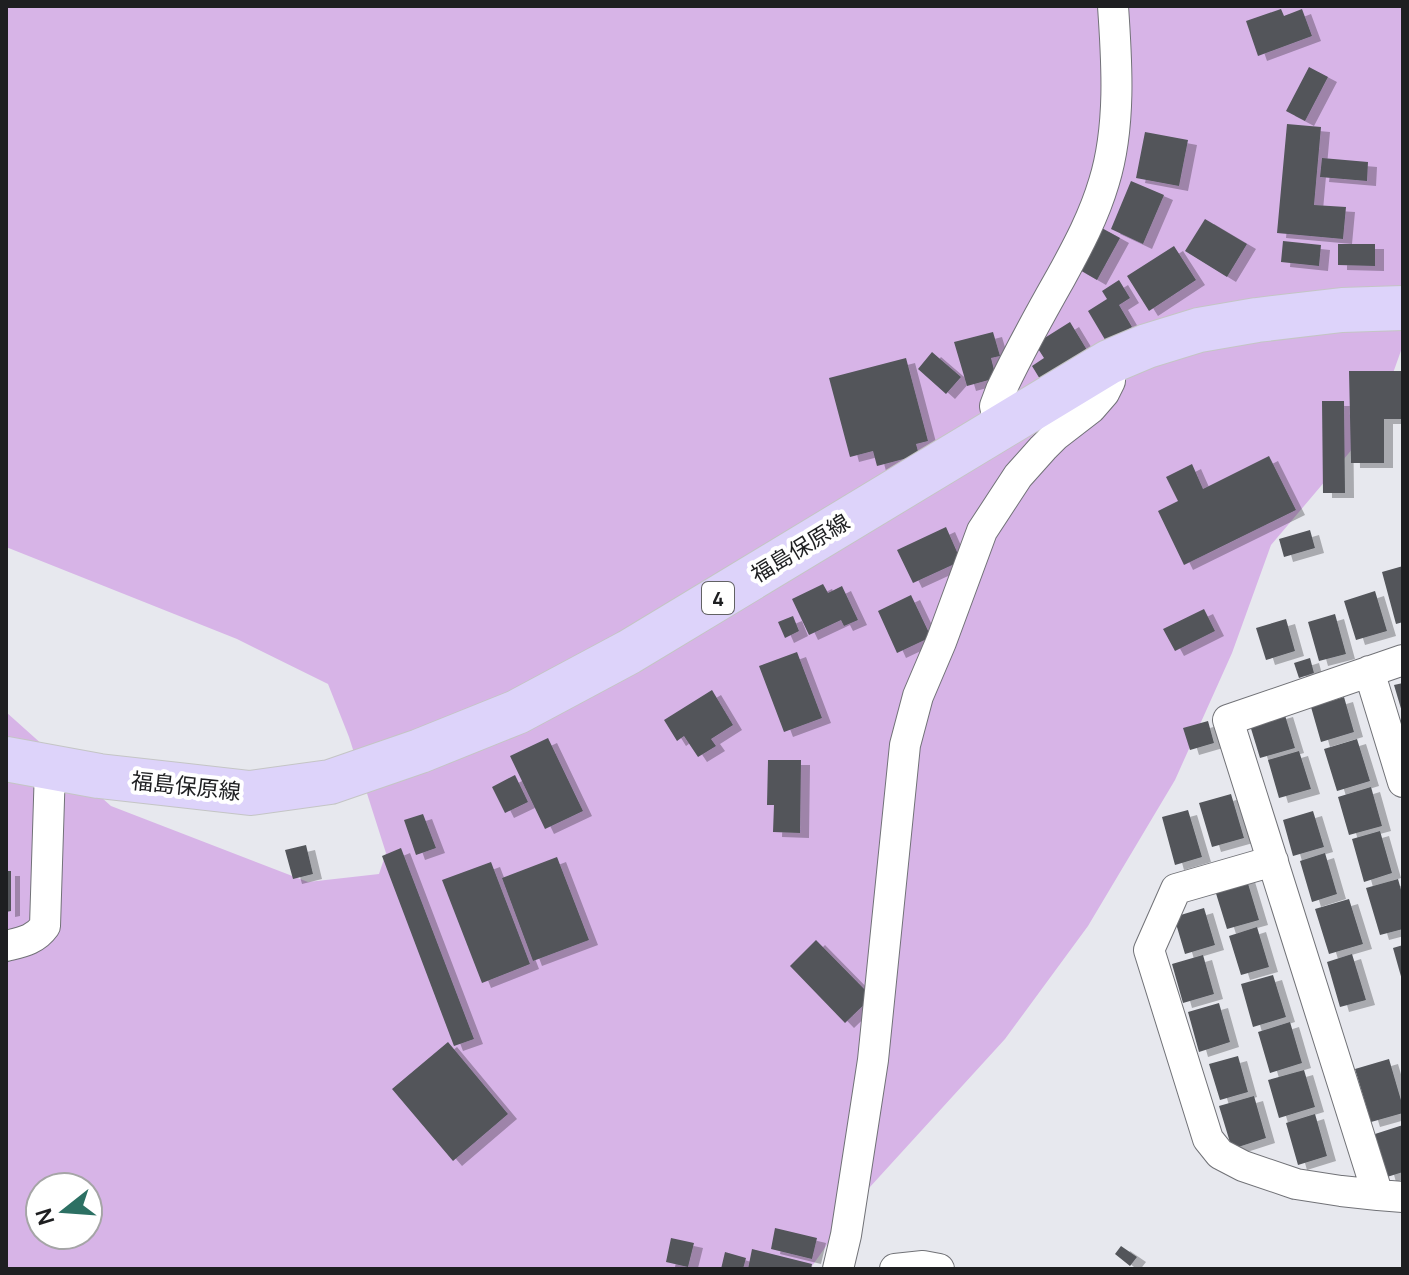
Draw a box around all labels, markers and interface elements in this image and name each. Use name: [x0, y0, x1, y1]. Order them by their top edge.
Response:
street label: 福島保原線: [745, 507, 855, 589]
road number: 4: [702, 582, 734, 614]
street label: 福島保原線: [130, 765, 242, 807]
north arrow: [24, 1171, 104, 1251]
text: N: [28, 1205, 62, 1229]

